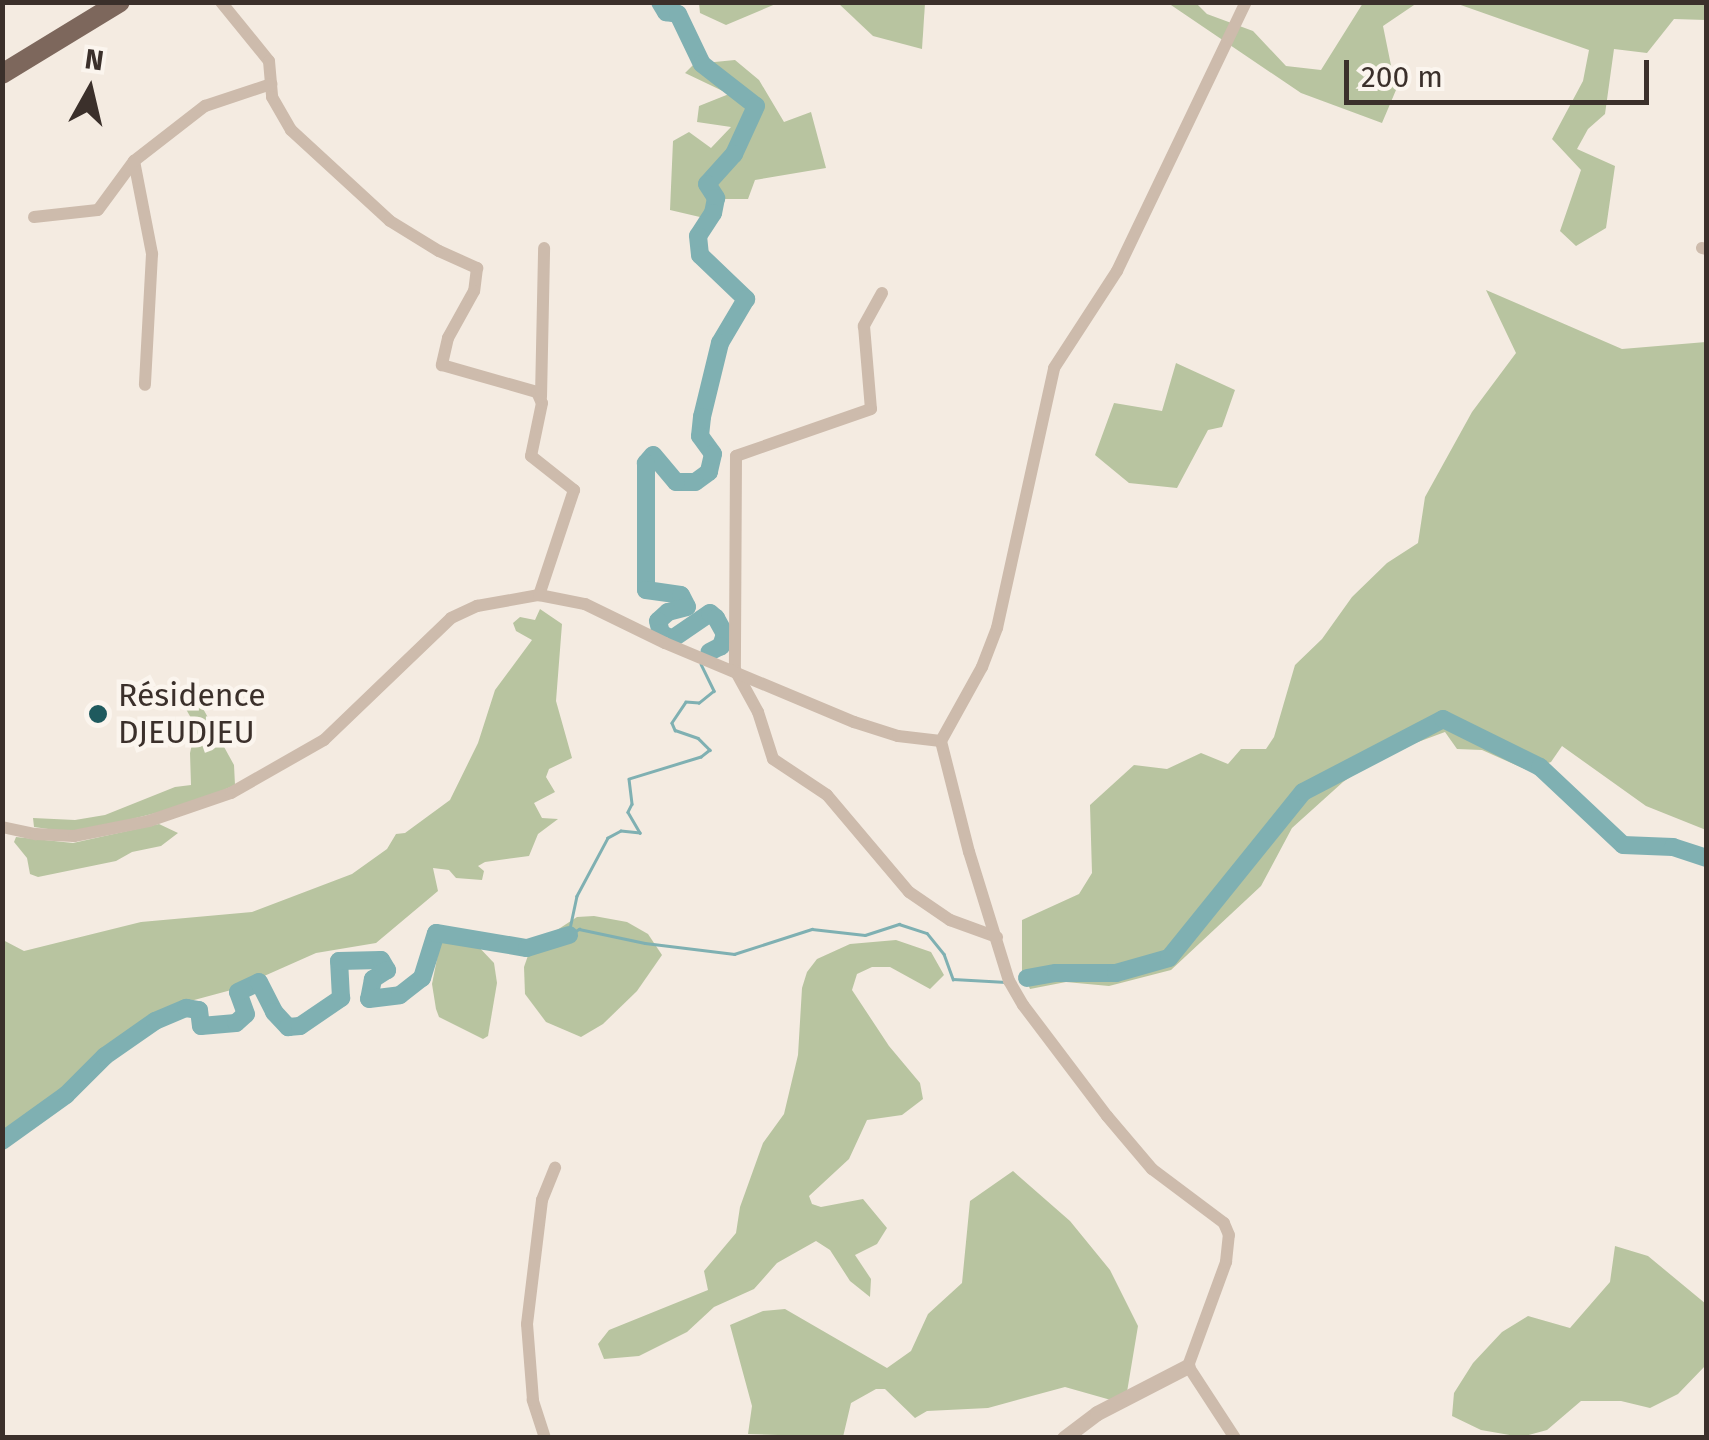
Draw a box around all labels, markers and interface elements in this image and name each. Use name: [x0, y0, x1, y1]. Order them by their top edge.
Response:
north arrow: [40, 40, 140, 140]
scale bar: [1349, 40, 1654, 102]
text: N: [83, 42, 106, 77]
text: 200 m: [1361, 59, 1443, 95]
place label: Résidence DJEUDJEU: [118, 677, 266, 752]
marker: Résidence DJEUDJEU: [87, 703, 109, 725]

